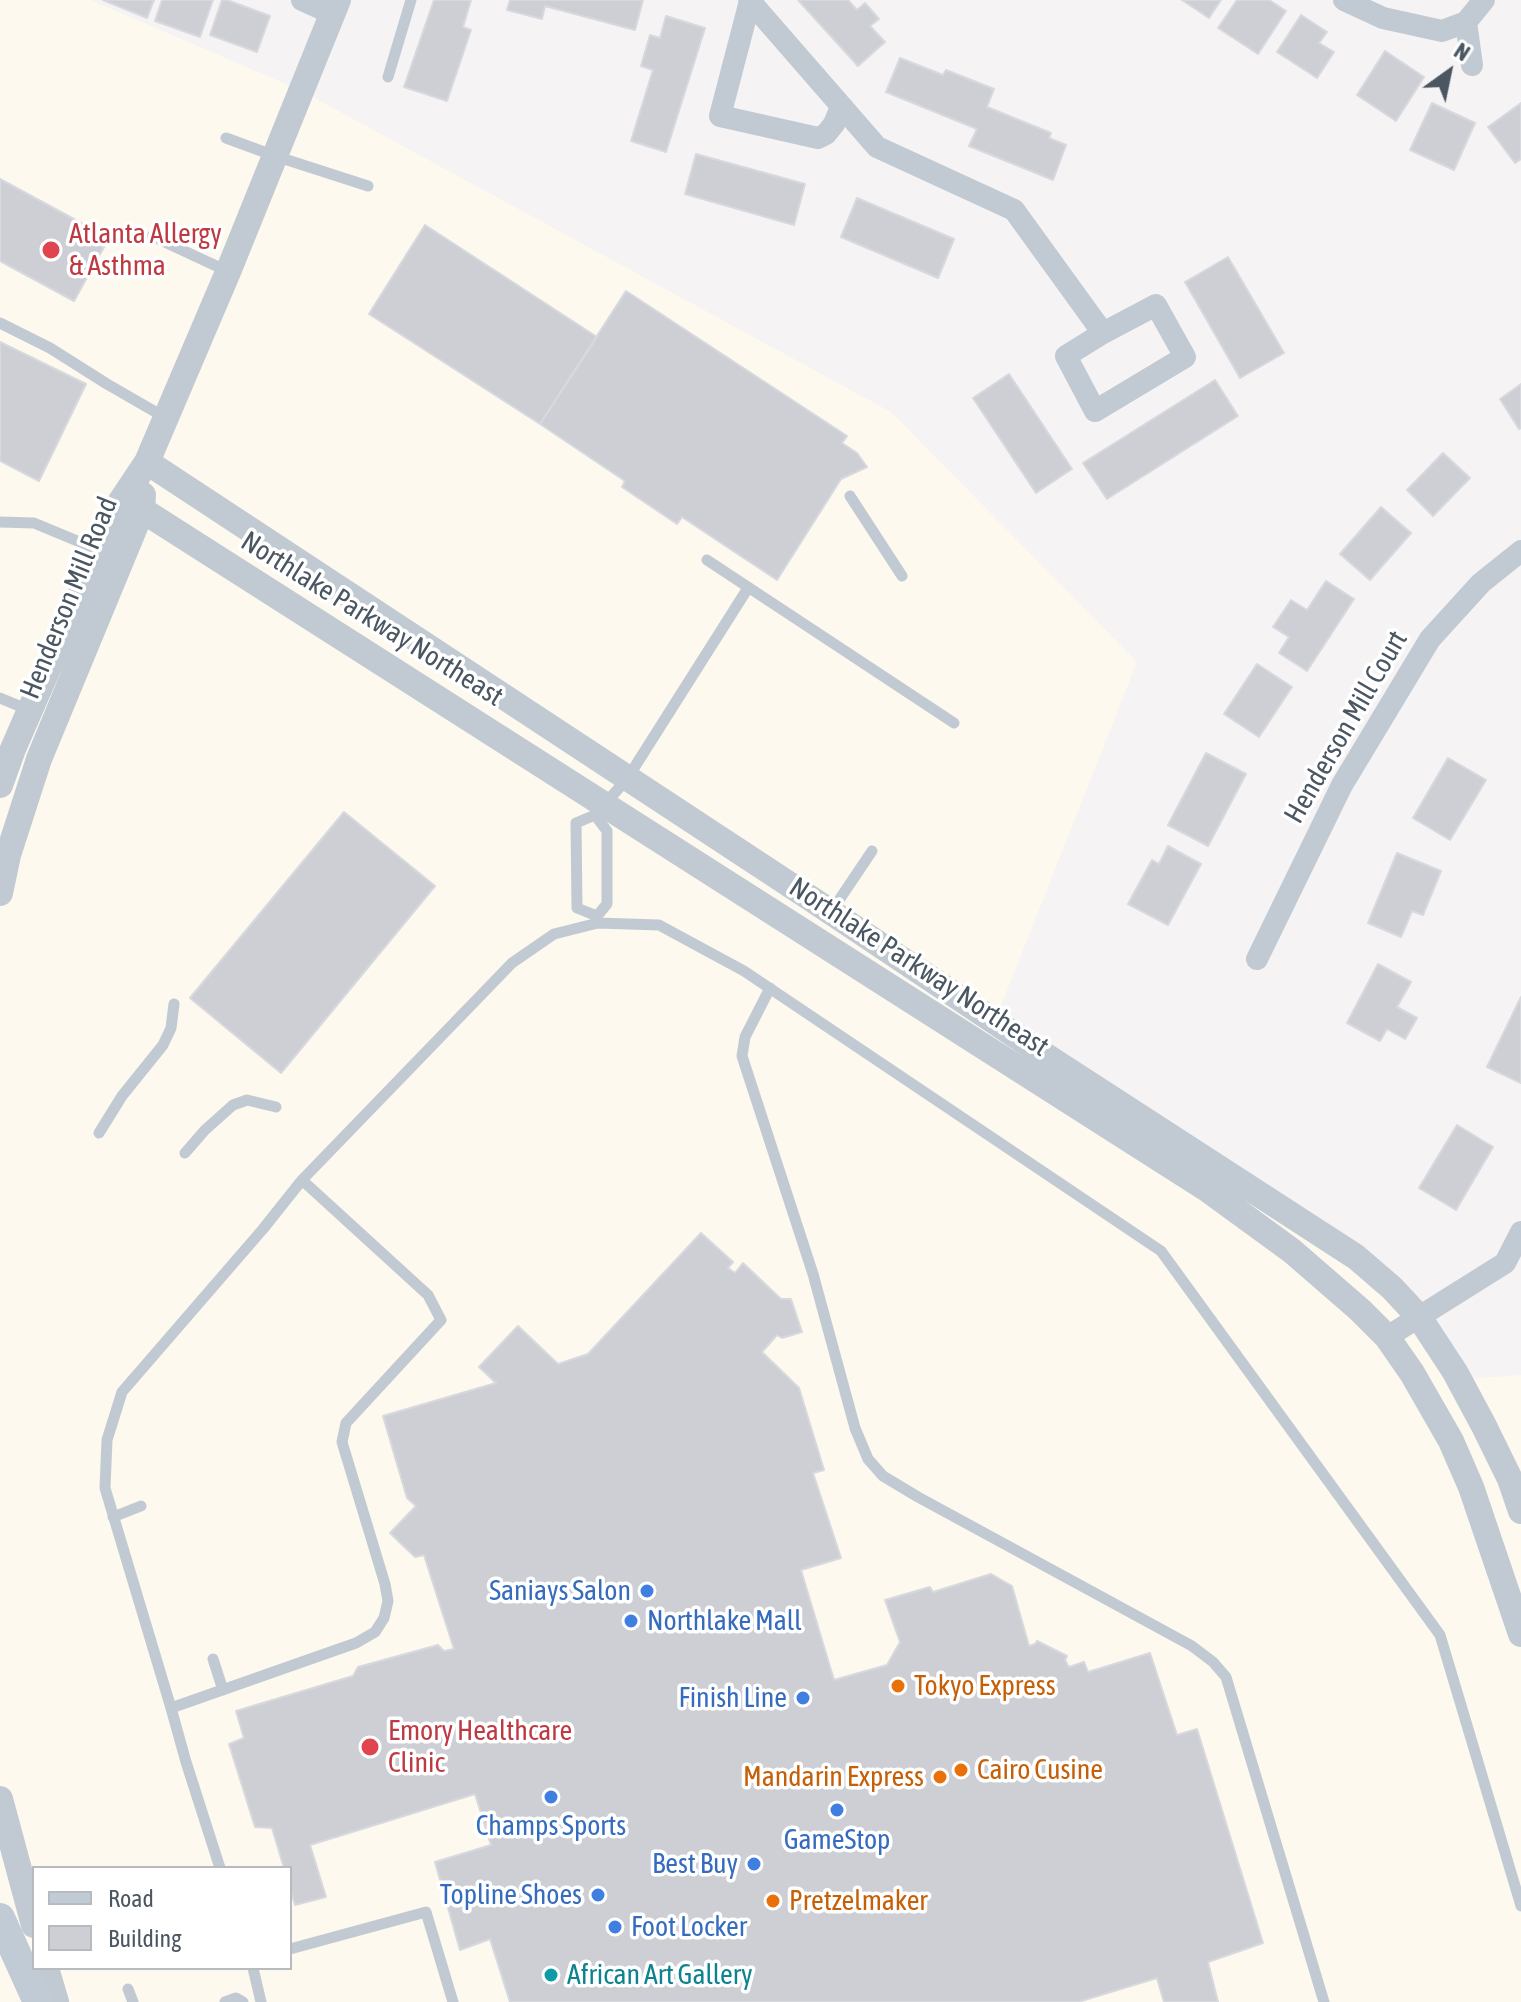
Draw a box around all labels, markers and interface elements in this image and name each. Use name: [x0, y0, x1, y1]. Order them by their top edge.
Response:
north arrow: [1409, 32, 1489, 112]
text: N: [1450, 37, 1475, 66]
place label: Atlanta Allergy & Asthma: [69, 217, 222, 283]
marker: Atlanta Allergy & Asthma: [40, 239, 62, 261]
street label: Henderson Mill Road: [13, 492, 125, 704]
street label: Northlake Parkway Northeast: [235, 525, 509, 713]
street label: Henderson Mill Court: [1277, 625, 1415, 829]
street label: Northlake Parkway Northeast: [783, 870, 1055, 1064]
place label: Saniays Salon: [489, 1574, 631, 1608]
marker: Saniays Salon: [638, 1582, 656, 1600]
place label: Northlake Mall: [647, 1604, 802, 1638]
marker: Northlake Mall: [622, 1612, 640, 1630]
place label: Tokyo Express: [914, 1669, 1056, 1703]
marker: Tokyo Express: [889, 1677, 907, 1695]
place label: Finish Line: [678, 1681, 787, 1715]
marker: Finish Line: [794, 1689, 812, 1707]
place label: Emory Healthcare Clinic: [388, 1714, 572, 1780]
marker: Emory Healthcare Clinic: [359, 1736, 381, 1758]
place label: Cairo Cusine: [977, 1753, 1103, 1787]
place label: Mandarin Express: [743, 1760, 924, 1794]
marker: Cairo Cusine: [952, 1761, 970, 1779]
marker: Mandarin Express: [931, 1768, 949, 1786]
marker: Champs Sports: [542, 1788, 560, 1806]
marker: GameStop: [828, 1801, 846, 1819]
place label: Champs Sports: [476, 1809, 626, 1843]
place label: GameStop: [784, 1823, 890, 1857]
place label: Best Buy: [652, 1847, 738, 1881]
marker: Best Buy: [745, 1855, 763, 1873]
legend: [32, 1866, 292, 1970]
place label: Topline Shoes: [440, 1878, 582, 1912]
place label: Pretzelmaker: [789, 1884, 928, 1918]
text: Road: [108, 1885, 154, 1912]
marker: Topline Shoes: [589, 1886, 607, 1904]
marker: Pretzelmaker: [764, 1892, 782, 1910]
place label: Foot Locker: [631, 1910, 747, 1944]
marker: Foot Locker: [606, 1918, 624, 1936]
text: Building: [108, 1925, 181, 1952]
place label: African Art Gallery: [567, 1958, 752, 1992]
marker: African Art Gallery: [542, 1966, 560, 1984]

